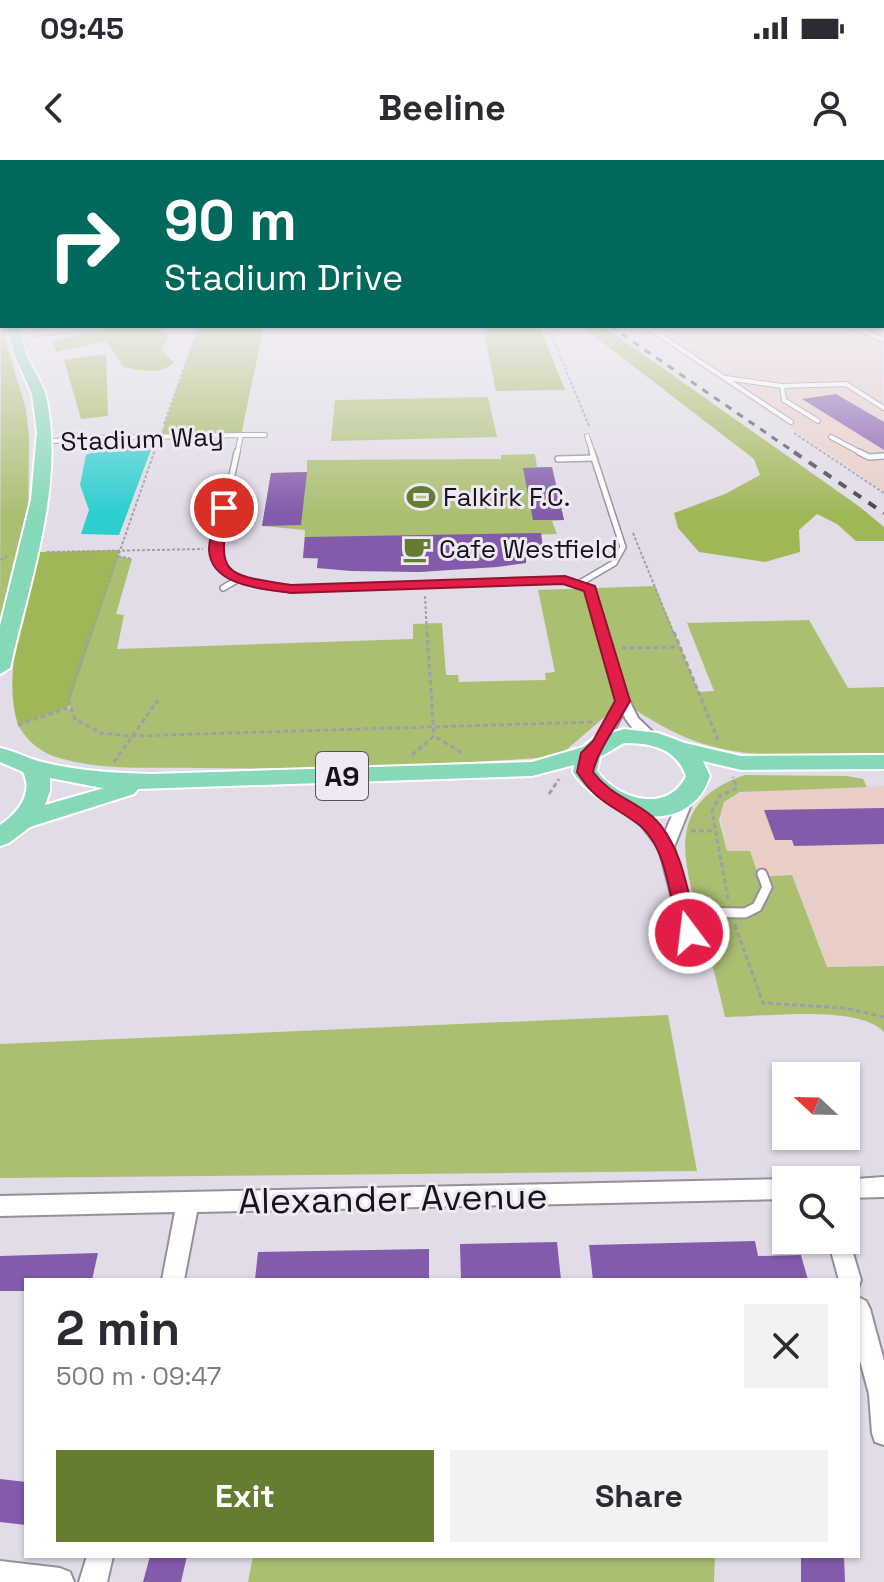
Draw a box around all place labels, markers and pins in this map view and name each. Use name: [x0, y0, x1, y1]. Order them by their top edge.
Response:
pin: [190, 474, 258, 542]
place label: Falkirk F.C.: [443, 480, 570, 514]
sports icon: Falkirk F.C.: [406, 482, 436, 512]
place label: Cafe Westfield: [439, 532, 618, 566]
cafe icon: Cafe Westfield: [402, 534, 432, 564]

